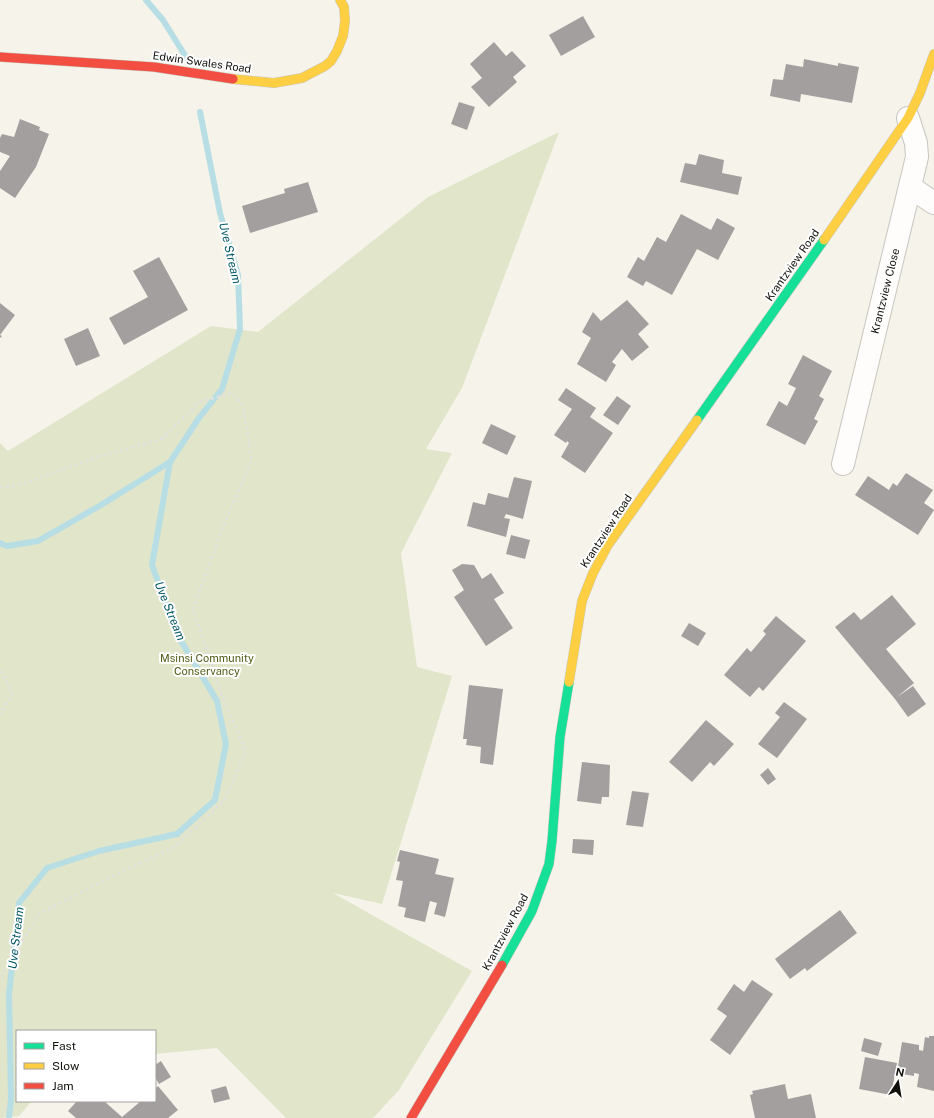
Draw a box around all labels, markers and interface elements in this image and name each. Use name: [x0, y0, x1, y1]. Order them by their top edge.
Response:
street label: Edwin Swales Road: [152, 49, 252, 75]
water label: Uve Stream: [216, 221, 244, 285]
street label: Krantzview Road: [763, 227, 821, 303]
street label: Krantzview Close: [869, 247, 901, 335]
street label: Krantzview Road: [578, 492, 634, 570]
water label: Uve Stream: [152, 579, 188, 643]
park label: Msinsi Community Conservancy: [160, 652, 254, 677]
street label: Krantzview Road: [480, 892, 530, 972]
water label: Uve Stream: [5, 906, 27, 970]
legend: [16, 1030, 156, 1102]
text: Fast: [52, 1039, 77, 1053]
text: Slow: [52, 1059, 80, 1073]
north arrow: [878, 1062, 918, 1102]
text: N: [895, 1065, 906, 1079]
text: Jam: [52, 1079, 74, 1093]

